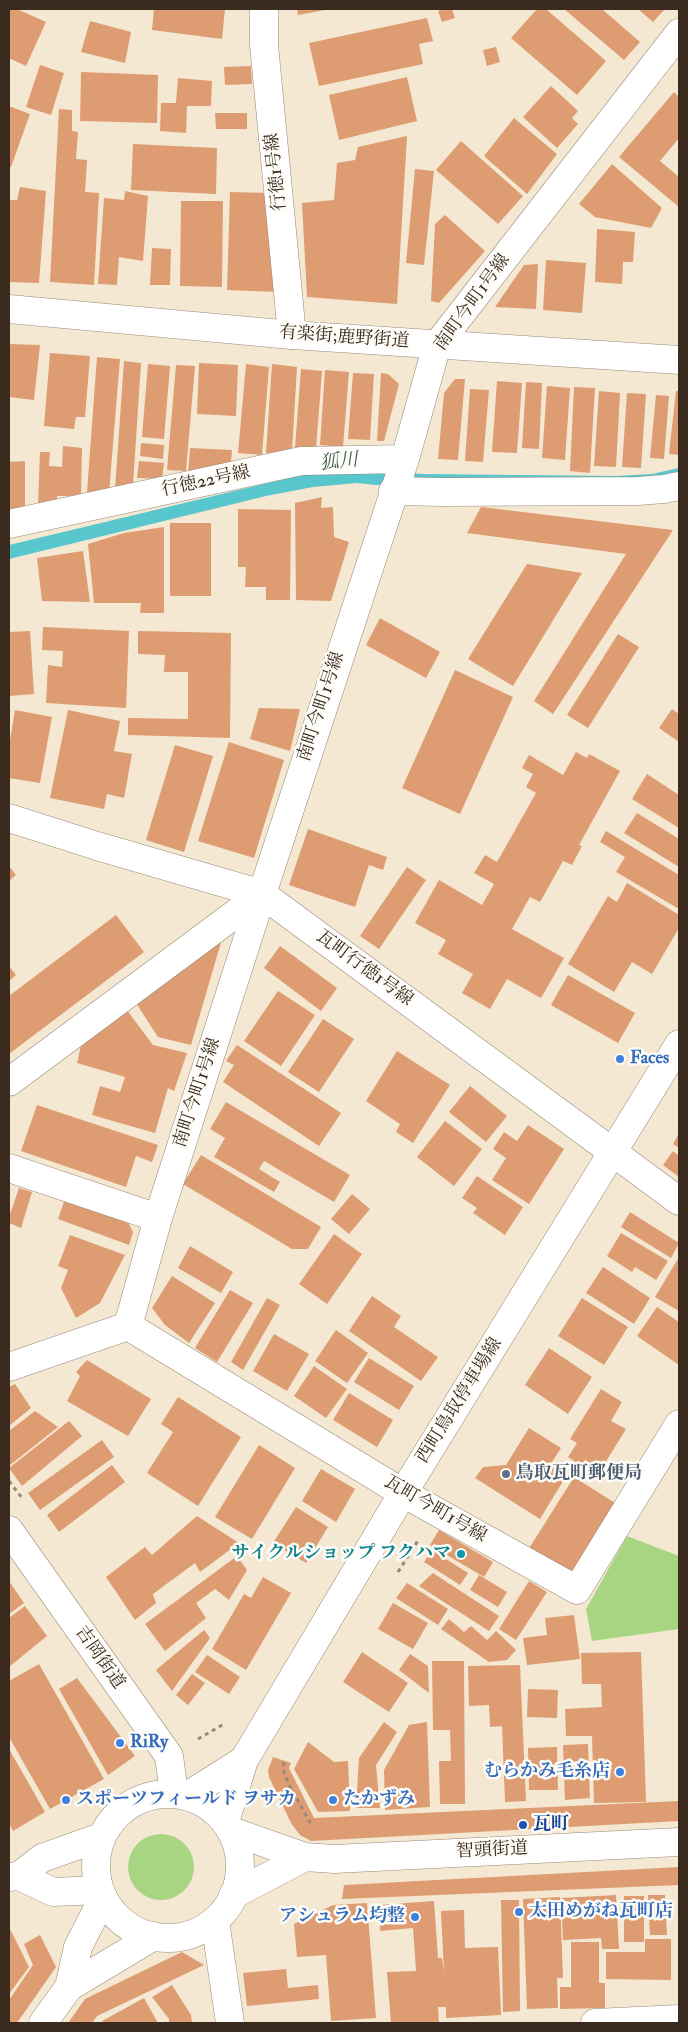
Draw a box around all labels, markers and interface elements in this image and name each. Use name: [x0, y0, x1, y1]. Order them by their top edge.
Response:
street label: 行徳1号線: [262, 132, 292, 212]
street label: 南町今町1号線: [431, 250, 515, 356]
street label: 有楽街;鹿野街道: [278, 323, 410, 353]
water label: 狐川: [319, 450, 359, 476]
street label: 行徳22号線: [160, 462, 252, 502]
street label: 南町今町1号線: [294, 649, 350, 765]
street label: 瓦町行徳1号線: [311, 927, 417, 1011]
street label: 南町今町1号線: [170, 1035, 226, 1151]
place label: Faces: [630, 1048, 669, 1070]
marker: Faces: [614, 1053, 626, 1065]
street label: 西町鳥取停車場線: [413, 1334, 507, 1468]
place label: 鳥取瓦町郵便局: [516, 1463, 642, 1485]
marker: 鳥取瓦町郵便局: [500, 1468, 512, 1480]
street label: 瓦町今町1号線: [380, 1472, 490, 1548]
place label: サイクルショップ フクハマ: [231, 1543, 451, 1565]
marker: サイクルショップ フクハマ: [455, 1548, 467, 1560]
street label: 吉岡街道: [70, 1622, 128, 1694]
place label: RiRy: [130, 1732, 168, 1754]
marker: RiRy: [114, 1737, 126, 1749]
place label: むらかみ毛糸店: [484, 1761, 610, 1783]
marker: むらかみ毛糸店: [614, 1766, 626, 1778]
place label: スポーツフィールド ヲサカ: [76, 1789, 296, 1811]
place label: たかずみ: [343, 1789, 415, 1811]
marker: スポーツフィールド ヲサカ: [60, 1794, 72, 1806]
marker: たかずみ: [327, 1794, 339, 1806]
place label: 瓦町: [533, 1814, 569, 1836]
marker: 瓦町: [517, 1819, 529, 1831]
street label: 智頭街道: [455, 1838, 529, 1864]
place label: 太田めがね瓦町店: [529, 1901, 673, 1923]
place label: アシュラム均整: [279, 1906, 405, 1928]
marker: 太田めがね瓦町店: [513, 1906, 525, 1918]
marker: アシュラム均整: [409, 1911, 421, 1923]

